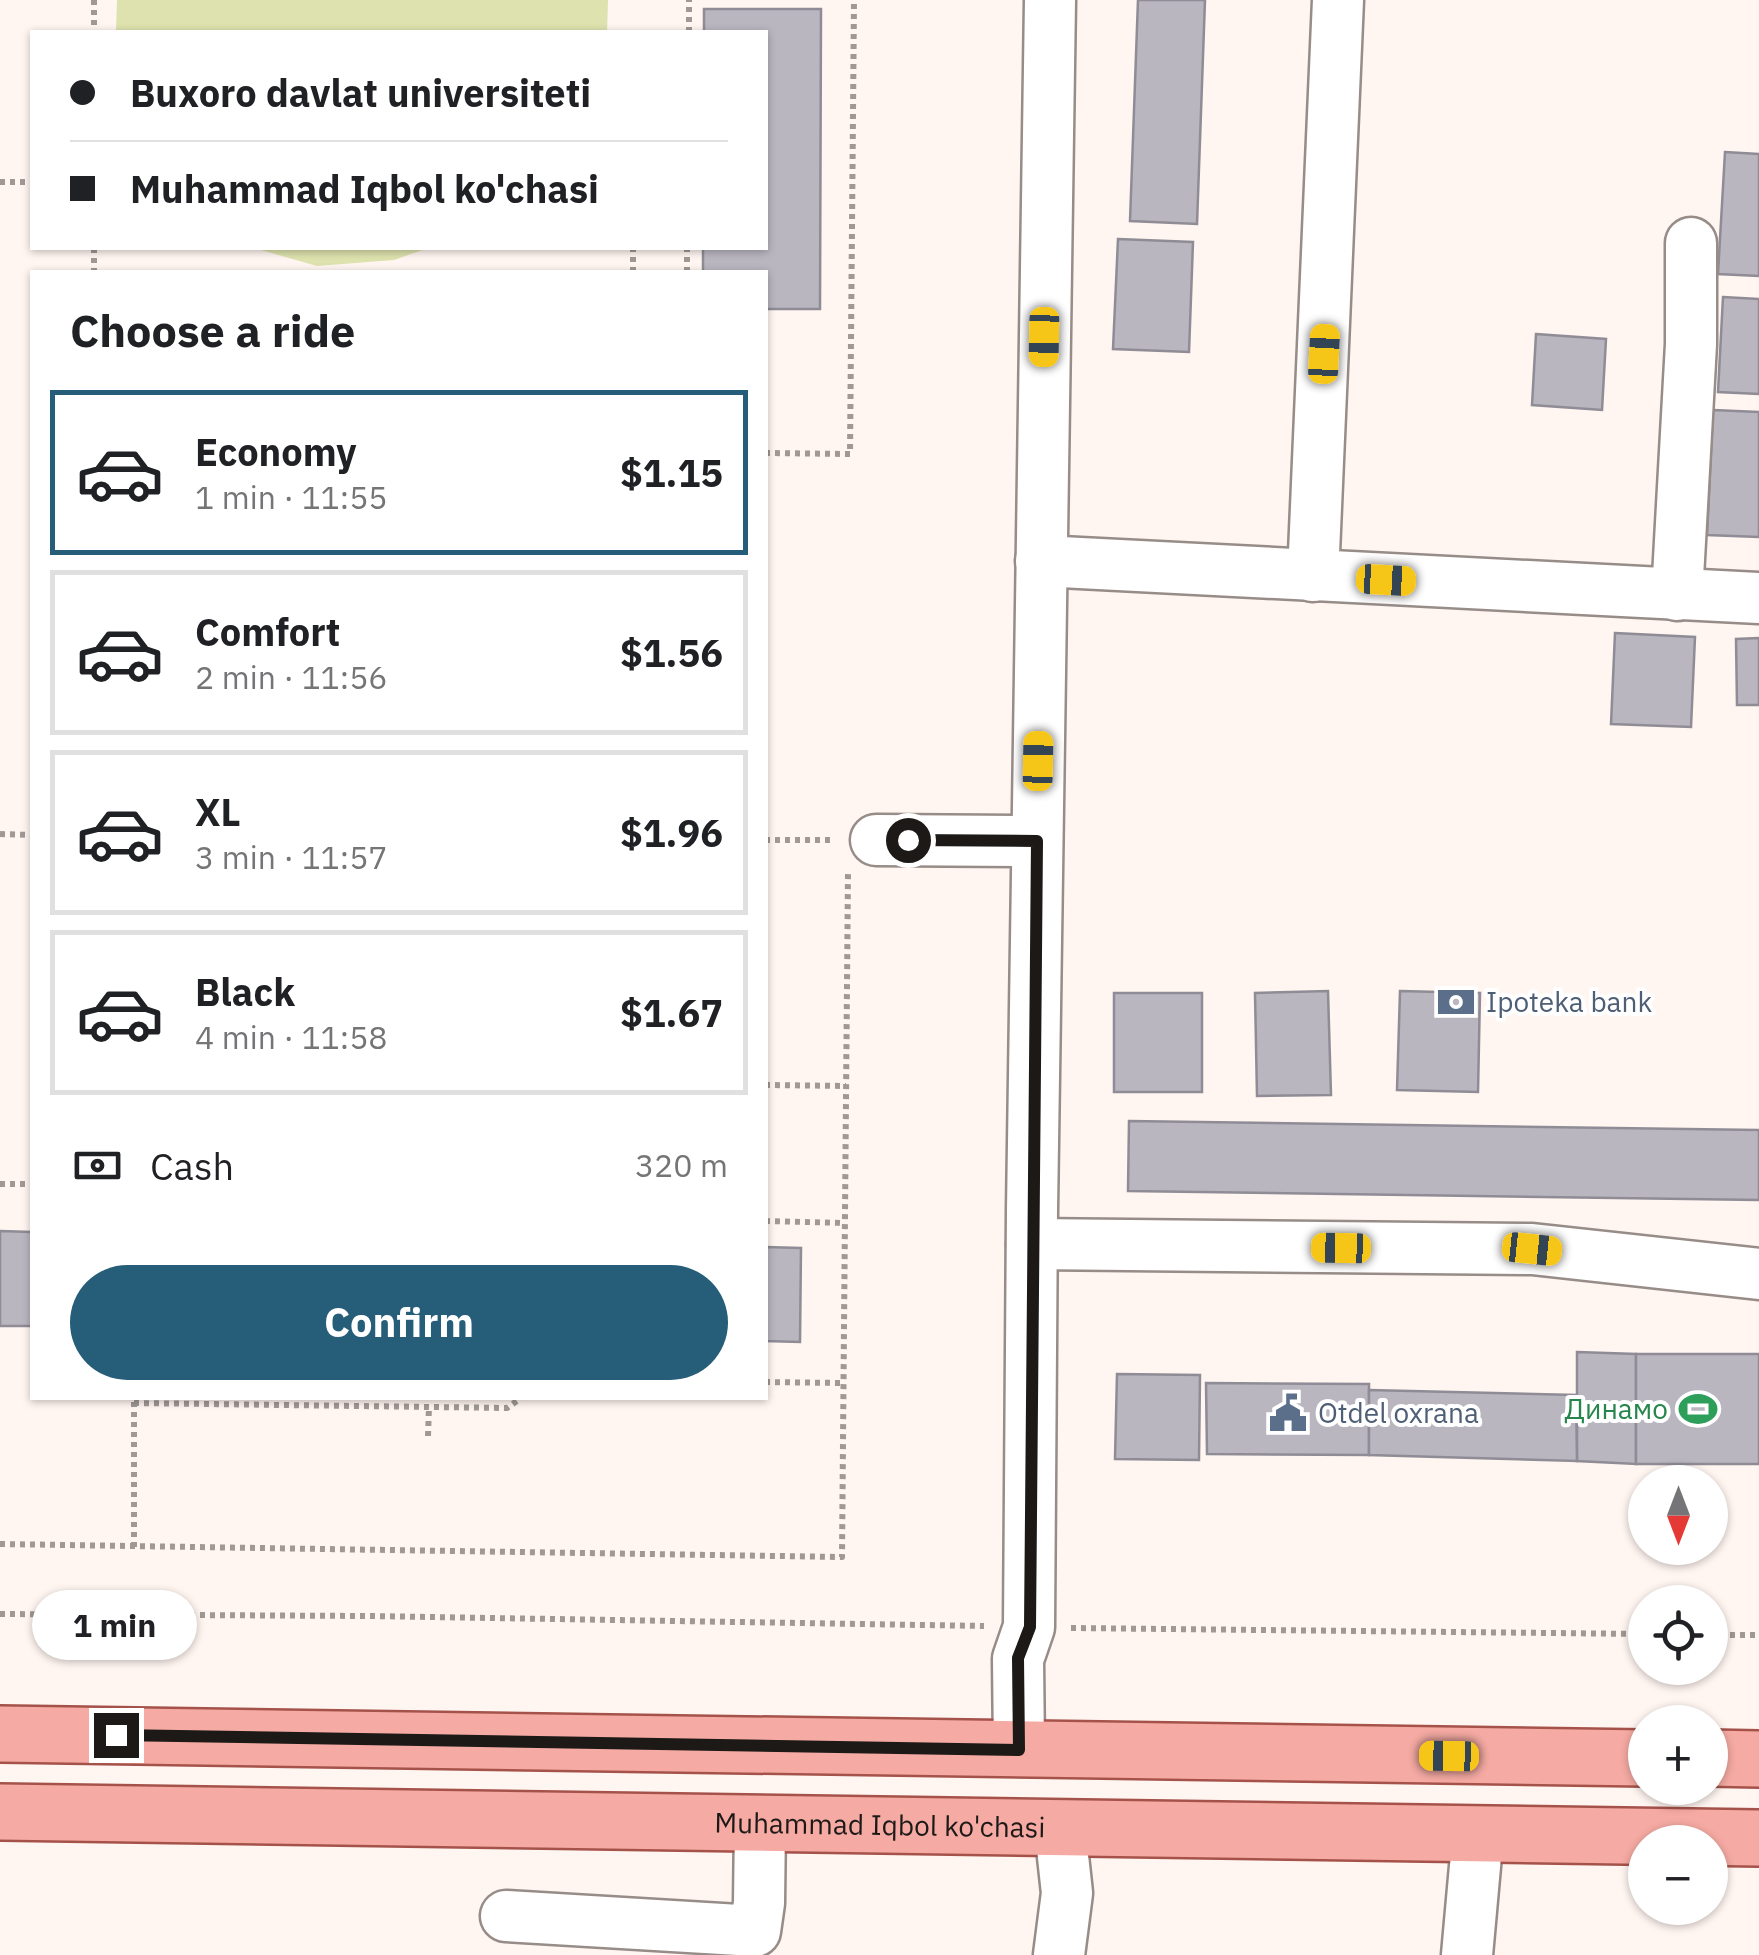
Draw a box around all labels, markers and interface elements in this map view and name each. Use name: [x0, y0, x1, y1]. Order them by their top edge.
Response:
text: Buxoro davlat universiteti: [130, 68, 591, 117]
text: Muhammad Iqbol ko'chasi: [130, 164, 599, 213]
text: Choose a ride: [70, 301, 355, 359]
car: [1028, 307, 1060, 367]
car: [1307, 323, 1341, 385]
text: Economy: [195, 427, 357, 476]
icon: car: [75, 428, 165, 518]
text: $1.15: [620, 448, 723, 497]
text: 1 min · 11:55: [195, 476, 388, 518]
car: [1355, 563, 1417, 597]
text: Comfort: [195, 607, 340, 656]
icon: car: [75, 608, 165, 698]
text: $1.56: [620, 628, 723, 677]
text: 2 min · 11:56: [195, 656, 388, 698]
car: [1022, 731, 1054, 791]
text: XL: [195, 787, 241, 836]
icon: car: [75, 788, 165, 878]
text: $1.96: [620, 808, 723, 857]
route start: [886, 818, 931, 863]
text: 3 min · 11:57: [195, 836, 388, 878]
text: Black: [195, 967, 295, 1016]
icon: car: [75, 968, 165, 1058]
bank icon: Ipoteka bank: [1435, 981, 1477, 1023]
place label: Ipoteka bank: [1486, 983, 1652, 1020]
text: $1.67: [620, 988, 723, 1037]
text: 4 min · 11:58: [195, 1016, 388, 1058]
icon: cash: [70, 1138, 125, 1193]
text: Cash: [150, 1141, 234, 1190]
text: 320 m: [635, 1144, 728, 1186]
car: [1501, 1231, 1563, 1267]
car: [1311, 1232, 1371, 1264]
button: Confirm: [70, 1265, 728, 1380]
sports icon: Динамо: [1677, 1388, 1719, 1430]
place label: Динамо: [1565, 1390, 1668, 1427]
public building icon: Otdel oxrana: [1267, 1392, 1309, 1434]
place label: Otdel oxrana: [1318, 1394, 1479, 1431]
north arrow: [1628, 1465, 1728, 1565]
map controls: [1628, 1465, 1728, 1925]
button: locate: [1628, 1585, 1728, 1685]
callout: 1 min: [34, 1590, 198, 1660]
text: 1 min: [73, 1604, 156, 1646]
button: +: [1628, 1705, 1728, 1805]
route end: [94, 1713, 139, 1758]
car: [1419, 1740, 1479, 1772]
street label: Muhammad Iqbol ko'chasi: [714, 1804, 1046, 1845]
button: −: [1628, 1825, 1728, 1925]

